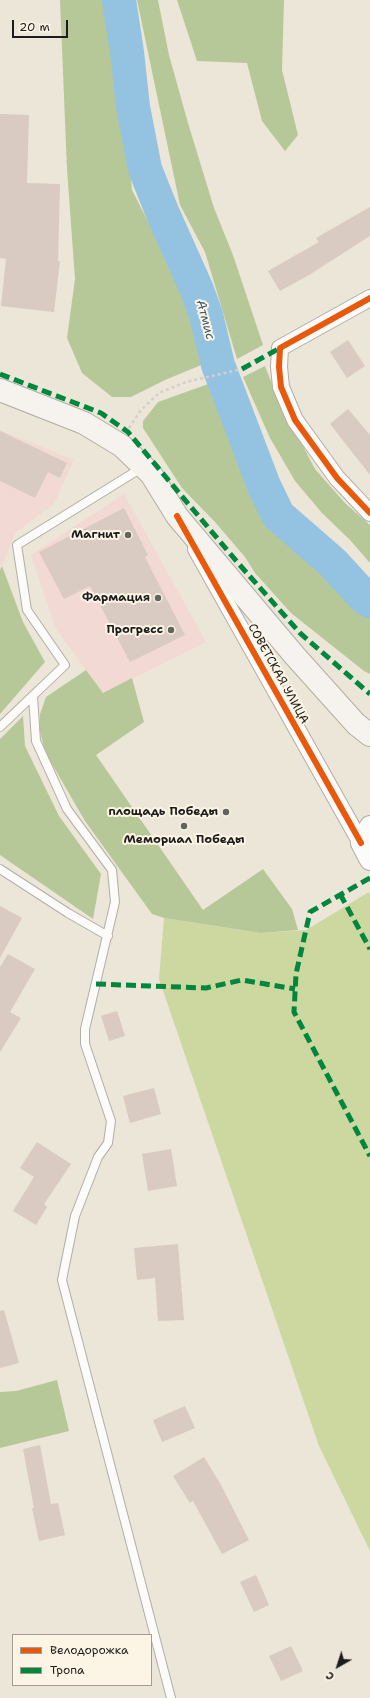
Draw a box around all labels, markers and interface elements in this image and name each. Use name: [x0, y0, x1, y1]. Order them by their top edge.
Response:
scale bar: [14, 12, 70, 38]
text: 20 m: [19, 19, 50, 35]
water label: Атмис: [192, 298, 218, 342]
place label: Магнит: [71, 528, 120, 542]
marker: Магнит: [123, 530, 133, 540]
place label: Фармация: [82, 591, 150, 605]
marker: Фармация: [153, 593, 163, 603]
street label: СОВЕТСКАЯ УЛИЦА: [244, 621, 312, 727]
place label: Прогресс: [106, 623, 163, 637]
marker: Прогресс: [166, 625, 176, 635]
place label: площадь Победы: [108, 805, 218, 819]
marker: площадь Победы: [221, 807, 231, 817]
marker: Мемориал Победы: [179, 821, 189, 831]
place label: Мемориал Победы: [124, 833, 244, 847]
legend: [12, 1634, 152, 1686]
text: Велодорожка: [50, 1642, 128, 1658]
north arrow: [318, 1646, 358, 1686]
text: Тропа: [50, 1662, 84, 1678]
text: С: [323, 1668, 337, 1684]

